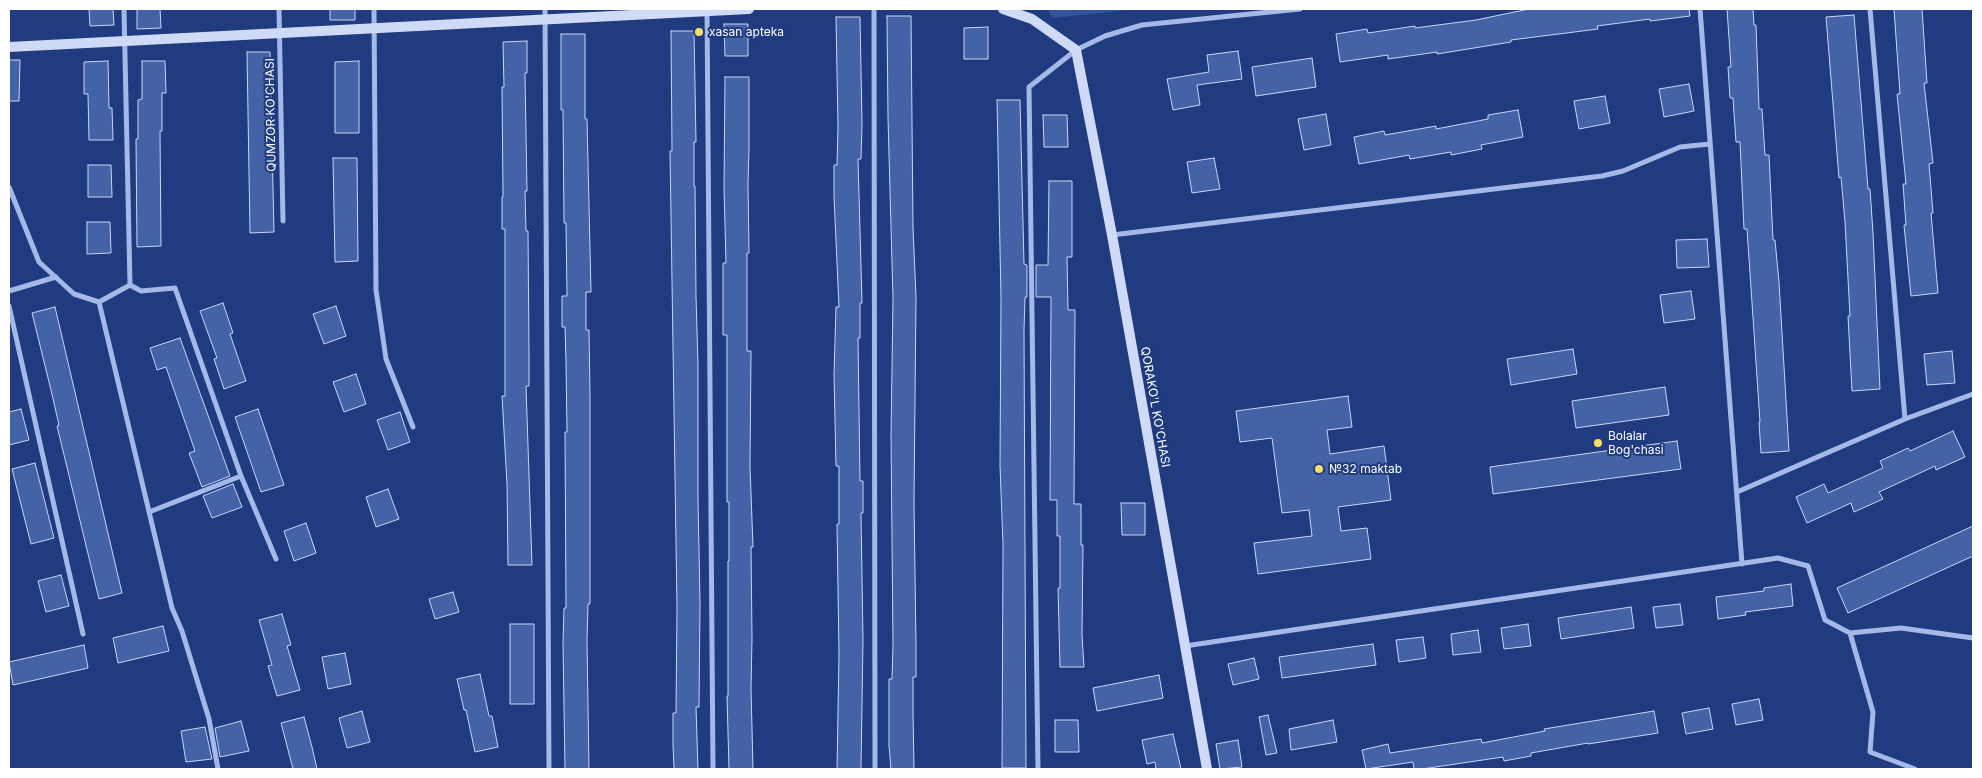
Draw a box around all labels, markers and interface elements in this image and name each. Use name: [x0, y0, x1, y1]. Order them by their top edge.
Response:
place label: xasan apteka: [709, 25, 784, 39]
marker: xasan apteka: [693, 26, 705, 38]
street label: QUMZOR KO'CHASI: [263, 58, 279, 172]
street label: QORAKO'L KO'CHASI: [1137, 346, 1173, 468]
place label: Bolalar Bog'chasi: [1608, 429, 1664, 457]
marker: Bolalar Bog'chasi: [1592, 437, 1604, 449]
place label: №32 maktab: [1329, 462, 1402, 476]
marker: №32 maktab: [1313, 463, 1325, 475]

